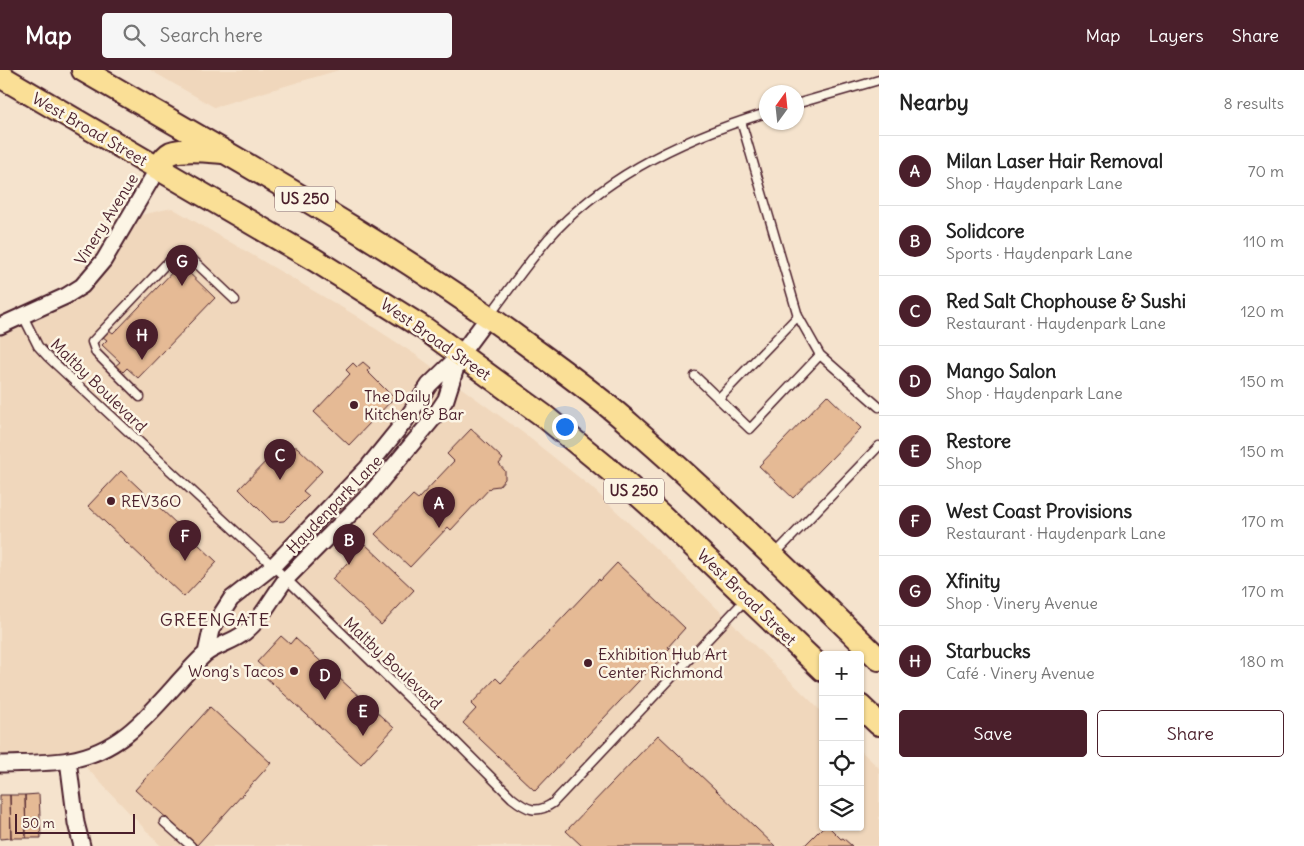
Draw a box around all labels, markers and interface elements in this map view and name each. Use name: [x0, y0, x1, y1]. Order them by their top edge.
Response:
search box: [102, 13, 452, 58]
text: Map: [25, 20, 72, 50]
icon: search: [120, 21, 148, 49]
text: Search here: [160, 23, 263, 47]
text: Map: [1085, 24, 1120, 47]
text: Layers: [1148, 24, 1204, 47]
text: Share: [1232, 24, 1279, 47]
north arrow: [759, 85, 804, 130]
street label: West Broad Street: [29, 88, 152, 170]
text: Nearby: [899, 89, 969, 116]
text: 8 results: [1223, 93, 1284, 113]
text: Milan Laser Hair Removal: [946, 149, 1163, 173]
text: A: [910, 161, 920, 181]
text: 70 m: [1248, 161, 1284, 181]
street label: Vinery Avenue: [70, 169, 142, 269]
text: Shop · Haydenpark Lane: [946, 173, 1123, 193]
road number: US 250: [275, 186, 335, 212]
text: Solidcore: [946, 219, 1025, 243]
text: B: [910, 231, 920, 251]
text: 110 m: [1243, 231, 1284, 251]
text: Sports · Haydenpark Lane: [946, 243, 1133, 263]
pin: G: [166, 245, 198, 286]
text: Red Salt Chophouse & Sushi: [946, 289, 1186, 313]
street label: West Broad Street: [377, 294, 495, 385]
text: C: [910, 301, 920, 321]
text: 120 m: [1241, 301, 1284, 321]
text: Restaurant · Haydenpark Lane: [946, 313, 1166, 333]
pin: H: [126, 319, 158, 360]
street label: Maltby Boulevard: [47, 334, 151, 436]
text: Mango Salon: [946, 359, 1056, 383]
text: D: [909, 371, 921, 391]
text: 150 m: [1240, 371, 1284, 391]
text: Shop · Haydenpark Lane: [946, 383, 1123, 403]
place label: The Daily Kitchen & Bar: [364, 386, 465, 424]
marker: The Daily Kitchen & Bar: [348, 399, 360, 411]
your location: [552, 414, 578, 440]
text: Restore: [946, 429, 1011, 453]
pin: C: [264, 439, 296, 480]
text: E: [910, 441, 920, 461]
text: 150 m: [1240, 441, 1284, 461]
street label: Haydenpark Lane: [282, 451, 386, 557]
text: Shop: [946, 453, 982, 473]
road number: US 250: [604, 478, 664, 504]
pin: A: [423, 487, 455, 528]
place label: REV36O: [121, 491, 181, 511]
marker: REV36O: [105, 495, 117, 507]
text: West Coast Provisions: [946, 499, 1132, 523]
text: F: [910, 511, 920, 531]
text: 170 m: [1241, 511, 1284, 531]
pin: F: [169, 520, 201, 561]
text: Restaurant · Haydenpark Lane: [946, 523, 1166, 543]
pin: B: [333, 524, 365, 565]
street label: West Broad Street: [693, 545, 801, 650]
text: Xfinity: [946, 569, 1001, 593]
text: G: [909, 581, 921, 601]
text: 170 m: [1241, 581, 1284, 601]
text: Shop · Vinery Avenue: [946, 593, 1098, 613]
district label: GREENGATE: [160, 608, 270, 631]
street label: Maltby Boulevard: [340, 613, 446, 713]
text: Starbucks: [946, 639, 1031, 663]
place label: Exhibition Hub Art Center Richmond: [598, 644, 728, 682]
map controls: [819, 651, 864, 831]
button: +: [819, 651, 864, 696]
text: H: [909, 651, 921, 671]
text: 180 m: [1240, 651, 1284, 671]
marker: Exhibition Hub Art Center Richmond: [582, 657, 594, 669]
pin: D: [309, 659, 341, 700]
place label: Wong's Tacos: [188, 661, 284, 681]
text: Café · Vinery Avenue: [946, 663, 1095, 683]
marker: Wong's Tacos: [288, 665, 300, 677]
pin: E: [347, 695, 379, 736]
button: −: [819, 696, 864, 741]
button: Save: [899, 710, 1087, 757]
button: Share: [1097, 710, 1284, 757]
button: locate: [819, 741, 864, 786]
button: layers: [819, 786, 864, 831]
scale bar: [15, 811, 135, 834]
text: 50 m: [22, 814, 55, 832]

